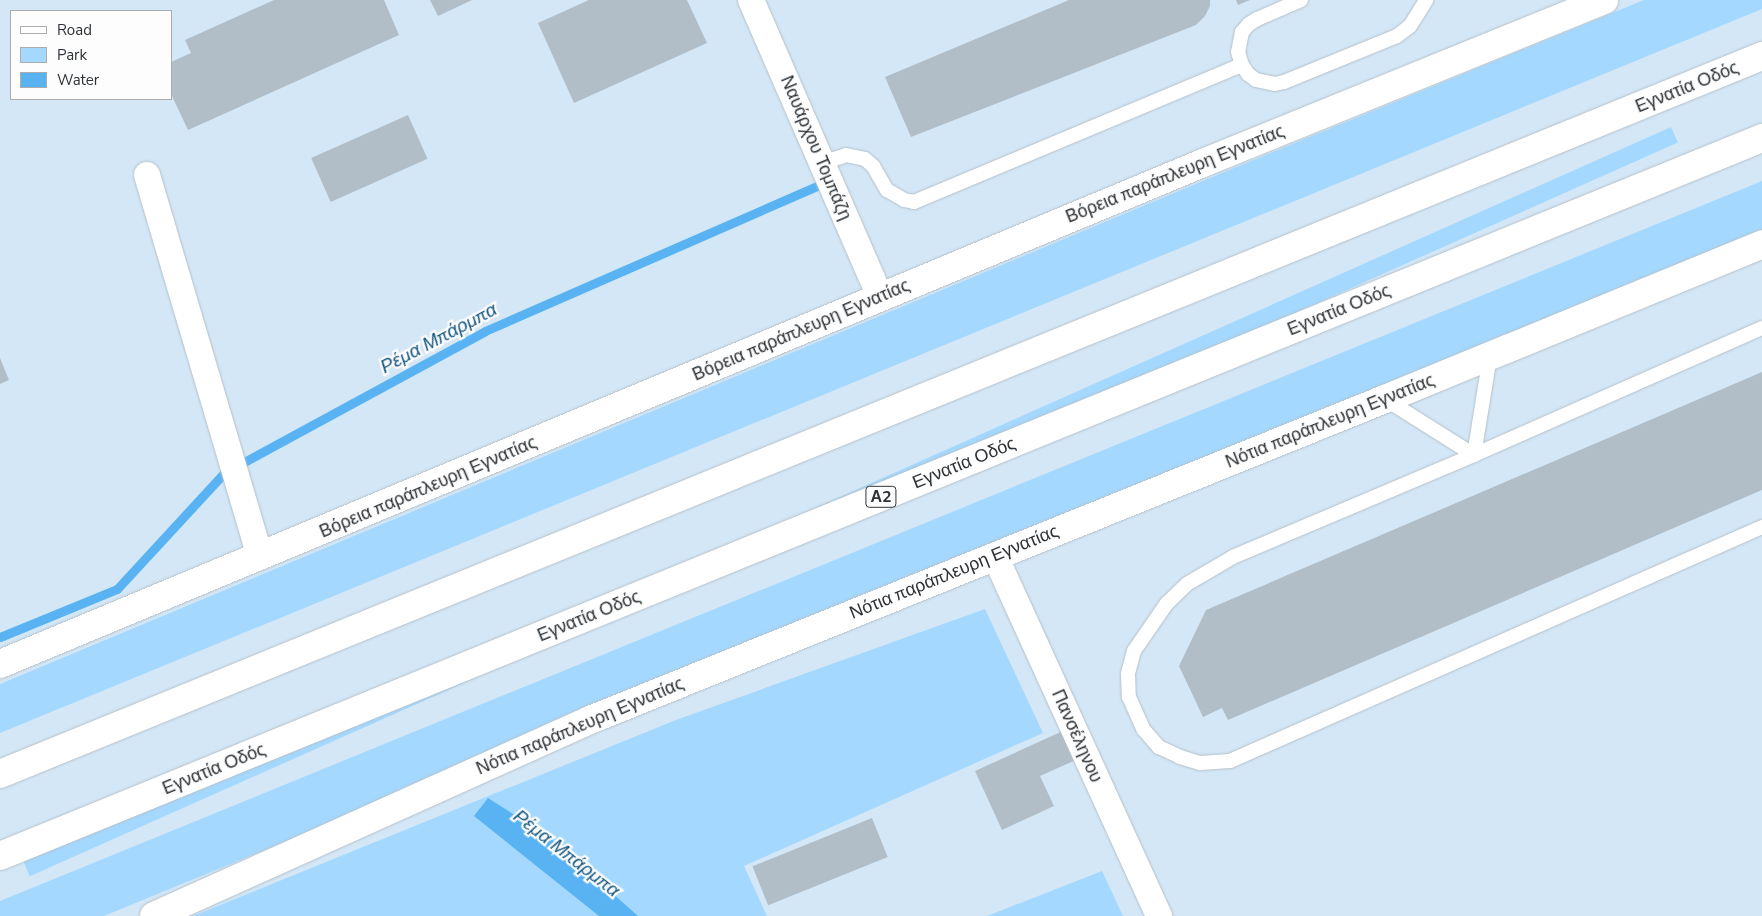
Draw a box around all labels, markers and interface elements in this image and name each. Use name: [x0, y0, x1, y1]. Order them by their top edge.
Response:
legend: [10, 10, 172, 100]
text: Road: [57, 20, 92, 40]
text: Park: [57, 45, 87, 65]
street label: Εγνατία Οδός: [1632, 57, 1742, 117]
text: Water: [57, 70, 99, 90]
street label: Ναυάρχου Τομπάζη: [776, 72, 856, 224]
street label: Βόρεια παράπλευρη Εγνατίας: [1063, 120, 1287, 228]
street label: Βόρεια παράπλευρη Εγνατίας: [689, 274, 913, 386]
street label: Εγνατία Οδός: [1284, 280, 1394, 340]
water label: Ρέμα Μπάρμπα: [377, 299, 501, 379]
street label: Νότια παράπλευρη Εγνατίας: [1222, 369, 1438, 473]
street label: Βόρεια παράπλευρη Εγνατίας: [316, 431, 540, 543]
street label: Εγνατία Οδός: [909, 433, 1019, 493]
road number: Α2: [865, 484, 897, 511]
street label: Νότια παράπλευρη Εγνατίας: [846, 520, 1062, 624]
street label: Εγνατία Οδός: [534, 586, 644, 646]
street label: Νότια παράπλευρη Εγνατίας: [473, 672, 687, 780]
street label: Πανσέληνου: [1047, 686, 1107, 786]
street label: Εγνατία Οδός: [159, 739, 269, 799]
water label: Ρέμα Μπάρμπα: [508, 805, 624, 903]

